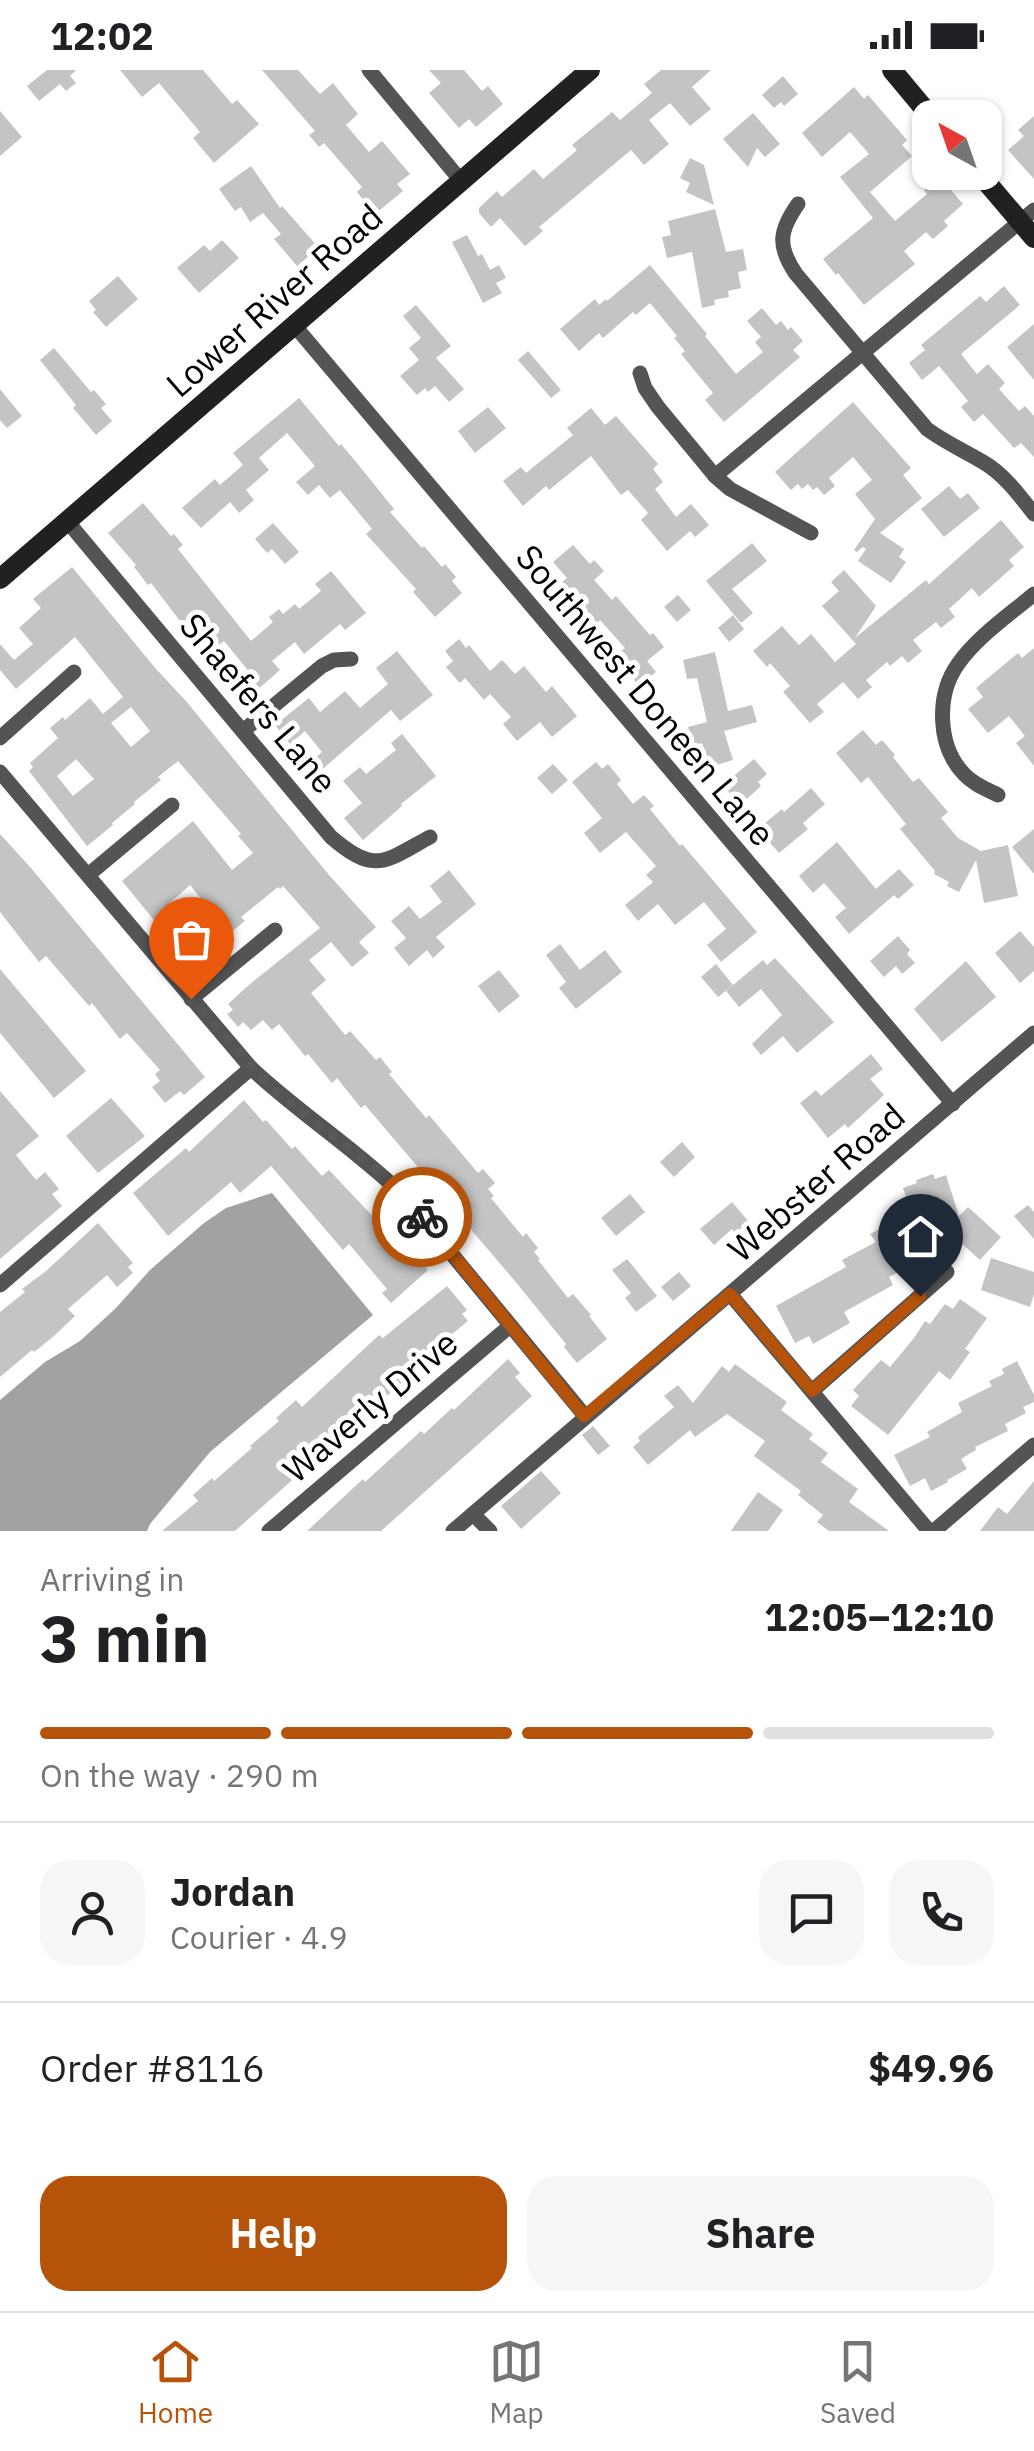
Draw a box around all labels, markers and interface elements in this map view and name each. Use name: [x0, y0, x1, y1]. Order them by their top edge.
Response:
text: 12:02: [50, 11, 154, 60]
north arrow: [912, 100, 1002, 190]
map controls: [912, 100, 1002, 190]
street label: Lower River Road: [156, 193, 392, 407]
street label: Southwest Doneen Lane: [506, 535, 786, 855]
street label: Shaefers Lane: [170, 603, 348, 803]
pin: [149, 897, 234, 1000]
icon: bag: [164, 912, 219, 967]
street label: Webster Road: [718, 1093, 914, 1271]
courier: [372, 1167, 472, 1267]
icon: bike: [395, 1190, 450, 1245]
pin: [878, 1194, 963, 1297]
icon: home: [893, 1209, 948, 1264]
street label: Waverly Drive: [273, 1319, 467, 1493]
text: Arriving in: [40, 1558, 185, 1600]
text: 12:05–12:10: [764, 1592, 994, 1641]
text: 3 min: [40, 1595, 210, 1680]
text: On the way · 290 m: [40, 1754, 319, 1796]
button: person: [40, 1860, 145, 1965]
button: chat: [759, 1860, 864, 1965]
button: phone: [889, 1860, 994, 1965]
text: Jordan: [170, 1867, 295, 1916]
text: Courier · 4.9: [170, 1916, 348, 1958]
text: Order #8116: [40, 2043, 265, 2092]
text: $49.96: [868, 2043, 994, 2092]
button: Help: [40, 2176, 507, 2291]
button: Share: [527, 2176, 994, 2291]
tab: Home: [138, 2334, 213, 2431]
tab: Map: [489, 2334, 544, 2431]
tab: Saved: [820, 2334, 896, 2431]

